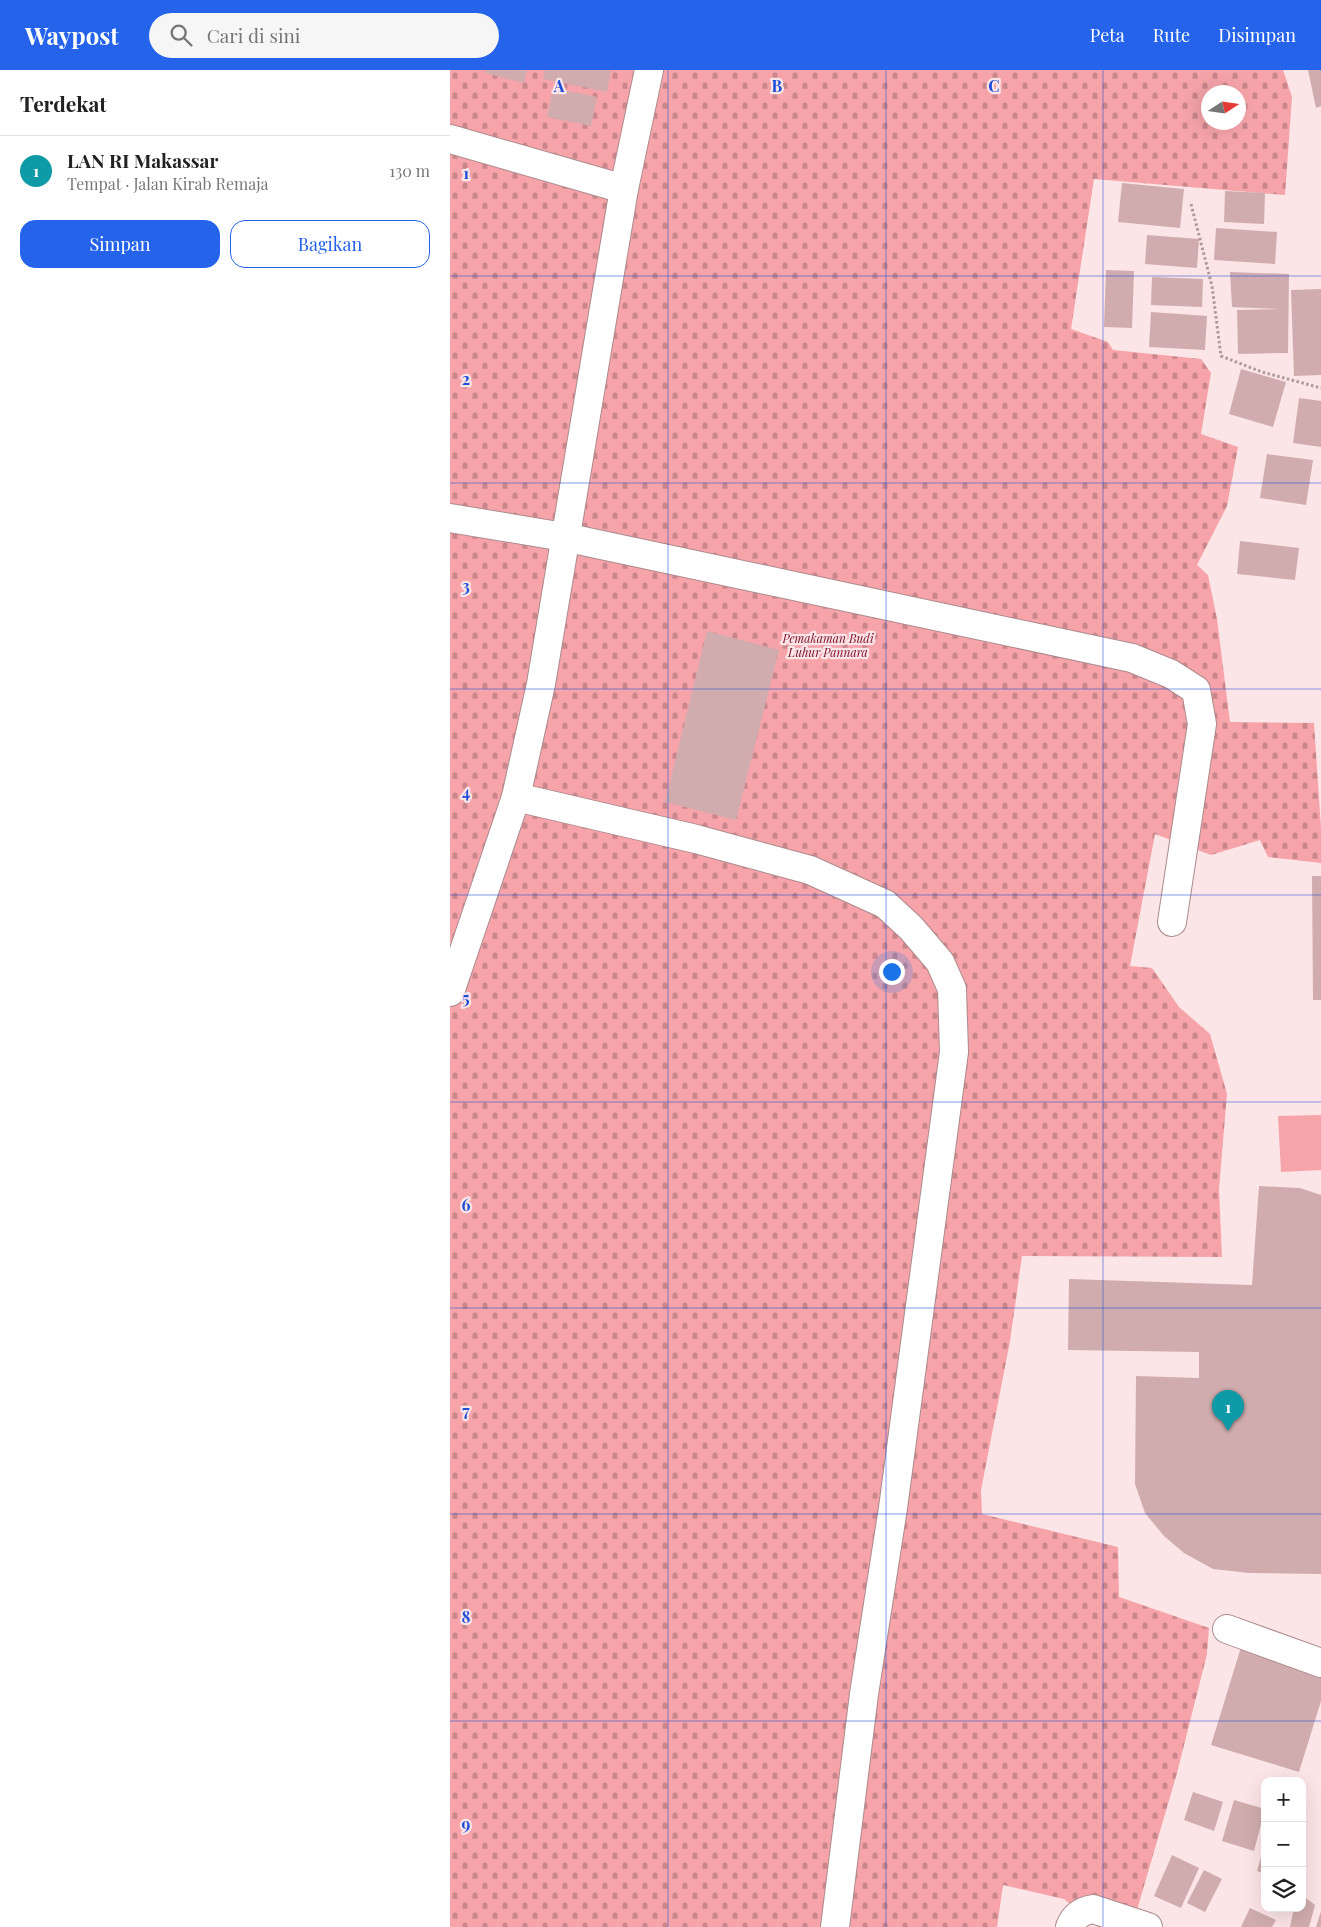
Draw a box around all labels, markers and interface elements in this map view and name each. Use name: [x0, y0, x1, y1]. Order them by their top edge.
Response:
search box: [149, 13, 499, 58]
text: Waypost: [25, 19, 119, 51]
icon: search: [167, 21, 195, 49]
text: Cari di sini: [207, 22, 300, 48]
text: Peta: [1090, 23, 1125, 47]
text: Rute: [1153, 23, 1190, 47]
text: Disimpan: [1218, 23, 1296, 47]
text: A: [553, 75, 565, 96]
text: B: [772, 75, 783, 96]
text: C: [988, 75, 1000, 96]
north arrow: [1201, 85, 1246, 130]
text: Terdekat: [20, 89, 107, 117]
text: LAN RI Makassar: [67, 147, 218, 173]
text: 1: [33, 160, 39, 181]
text: 130 m: [389, 160, 430, 181]
text: 1: [463, 162, 469, 183]
text: Tempat · Jalan Kirab Remaja: [67, 173, 268, 194]
button: Simpan: [20, 220, 220, 268]
button: Bagikan: [230, 220, 430, 268]
text: 2: [462, 368, 470, 389]
text: 3: [462, 575, 470, 596]
park label: Pemakaman Budi Luhur Pannara: [781, 630, 874, 660]
text: 4: [462, 781, 470, 802]
your location: [879, 959, 905, 985]
text: 5: [462, 987, 470, 1008]
text: 6: [462, 1194, 471, 1215]
pin: 1: [1212, 1390, 1244, 1431]
text: 7: [462, 1400, 470, 1421]
text: 8: [462, 1606, 471, 1627]
map controls: [1261, 1777, 1306, 1912]
button: +: [1261, 1777, 1306, 1822]
text: 9: [462, 1813, 471, 1834]
button: −: [1261, 1822, 1306, 1867]
button: layers: [1261, 1867, 1306, 1912]

